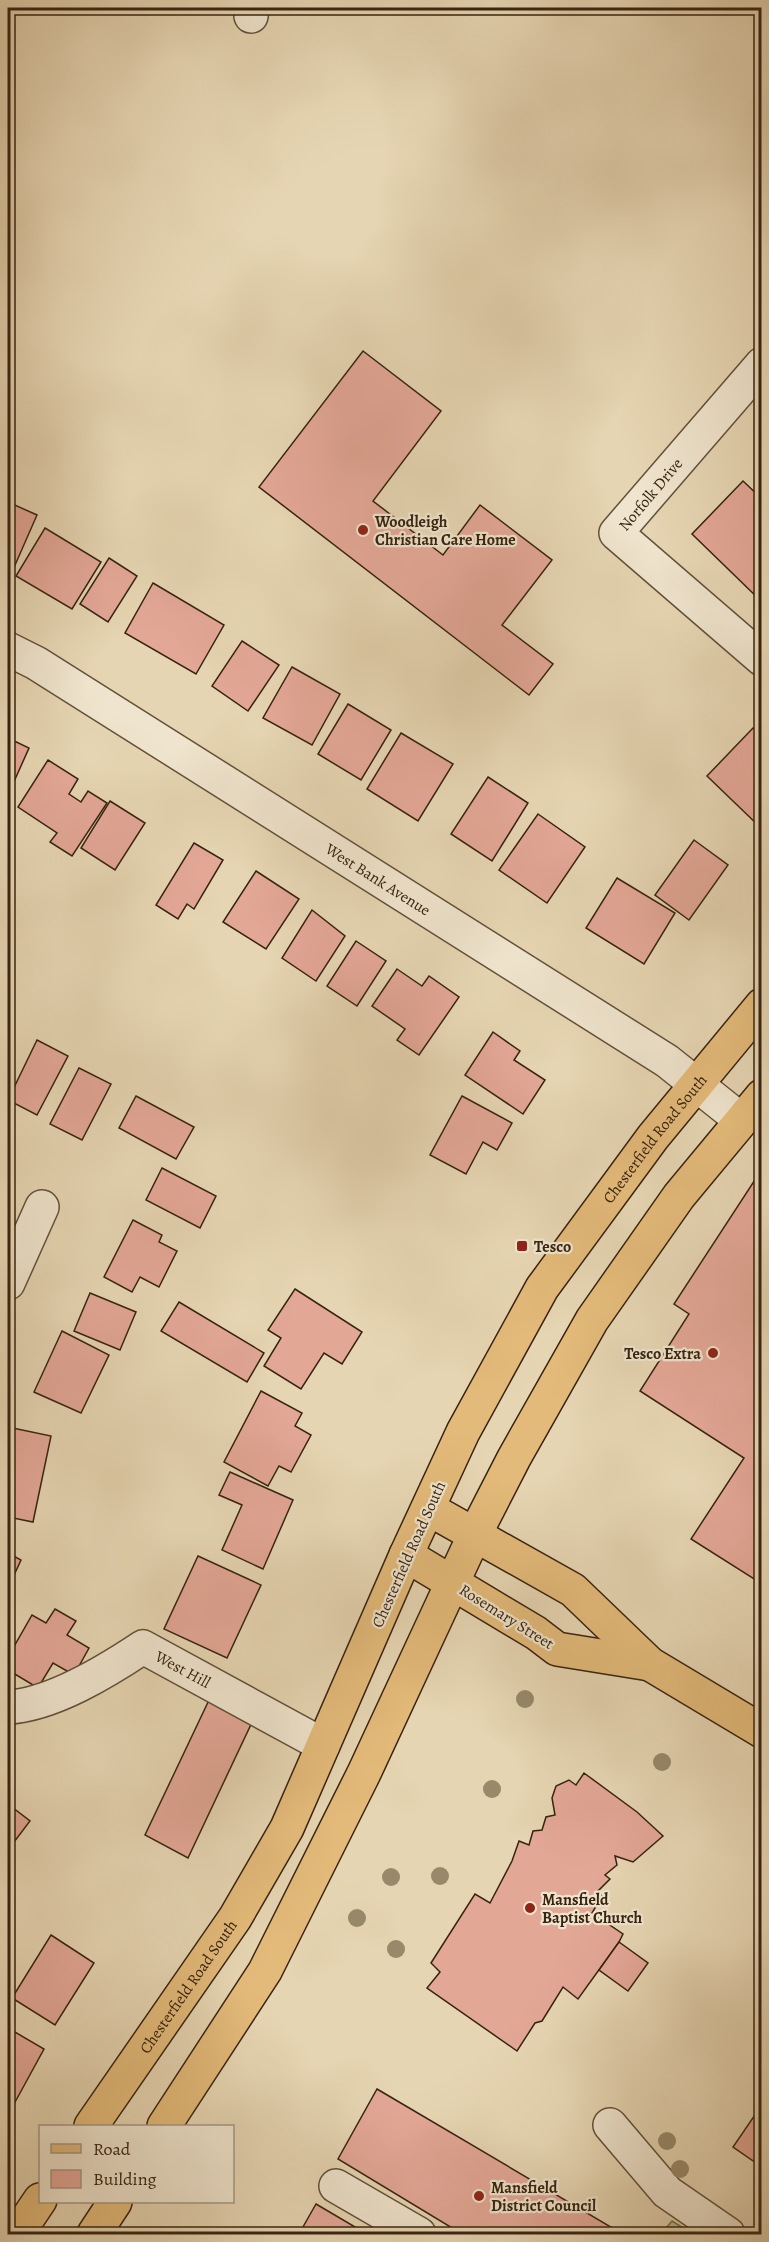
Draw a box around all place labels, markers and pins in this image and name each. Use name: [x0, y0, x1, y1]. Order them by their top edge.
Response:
place label: Woodleigh Christian Care Home: [374, 511, 516, 551]
marker: Woodleigh Christian Care Home: [356, 523, 370, 537]
place label: Tesco: [534, 1236, 571, 1258]
marker: Tesco: [515, 1239, 529, 1253]
place label: Tesco Extra: [624, 1343, 701, 1365]
marker: Tesco Extra: [706, 1346, 720, 1360]
place label: Mansfield Baptist Church: [542, 1889, 643, 1929]
marker: Mansfield Baptist Church: [523, 1901, 537, 1915]
place label: Mansfield District Council: [491, 2177, 597, 2217]
marker: Mansfield District Council: [472, 2189, 486, 2203]

